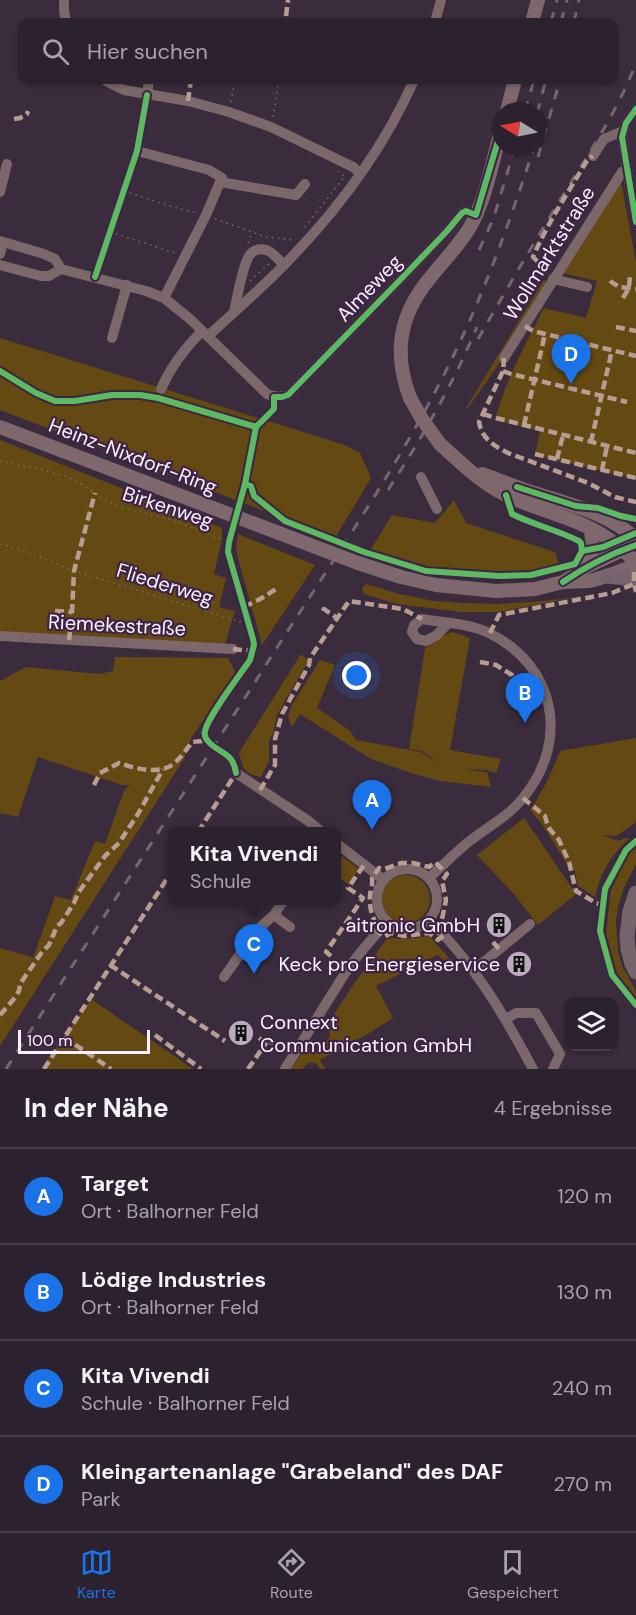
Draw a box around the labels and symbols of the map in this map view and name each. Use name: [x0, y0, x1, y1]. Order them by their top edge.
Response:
north arrow: [492, 102, 546, 156]
street label: Wollmarktstraße: [497, 181, 601, 325]
street label: Almeweg: [331, 249, 407, 327]
pin: D: [552, 334, 590, 384]
street label: Heinz-Nixdorf-Ring: [45, 412, 221, 500]
street label: Birkenweg: [119, 480, 217, 534]
street label: Fliederweg: [113, 557, 217, 611]
street label: Riemekestraße: [47, 608, 187, 642]
your location: [342, 661, 371, 690]
pin: B: [506, 674, 544, 723]
pin: A: [352, 780, 392, 830]
building icon: aitronic GmbH: [484, 910, 514, 940]
place label: aitronic GmbH: [345, 912, 480, 938]
pin: C: [234, 924, 274, 974]
building icon: Keck pro Energieservice: [504, 949, 534, 979]
place label: Keck pro Energieservice: [279, 951, 500, 977]
place label: Connext Communication GmbH: [260, 1009, 472, 1058]
building icon: Connext Communication GmbH: [226, 1018, 256, 1048]
scale bar: [18, 1027, 150, 1054]

